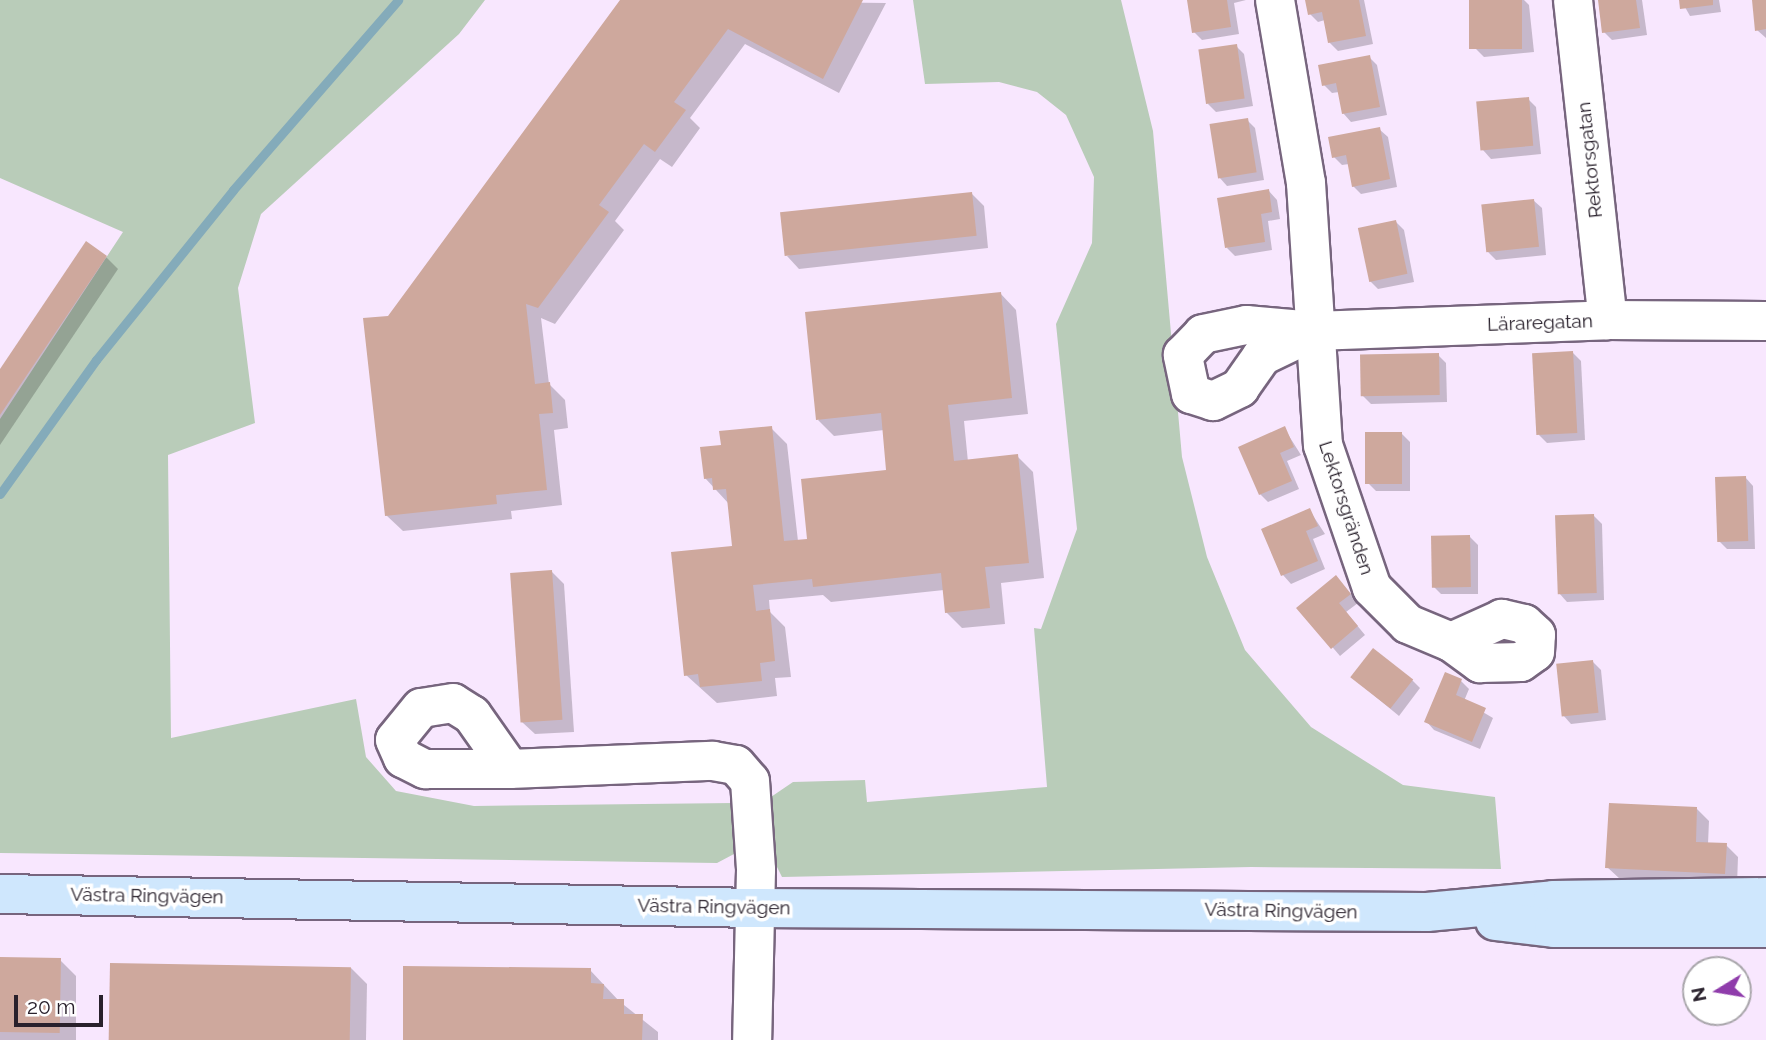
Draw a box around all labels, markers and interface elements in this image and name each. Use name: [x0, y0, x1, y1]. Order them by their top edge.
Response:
street label: Rektorsgatan: [1573, 101, 1607, 219]
street label: Läraregatan: [1487, 310, 1593, 336]
street label: Lektorsgränden: [1314, 438, 1378, 578]
street label: Västra Ringvägen: [70, 883, 224, 909]
street label: Västra Ringvägen: [637, 894, 791, 920]
street label: Västra Ringvägen: [1204, 898, 1358, 924]
north arrow: [1682, 956, 1752, 1026]
scale bar: [18, 981, 107, 1025]
text: N: [1686, 985, 1711, 1004]
text: 20 m: [27, 994, 75, 1019]

